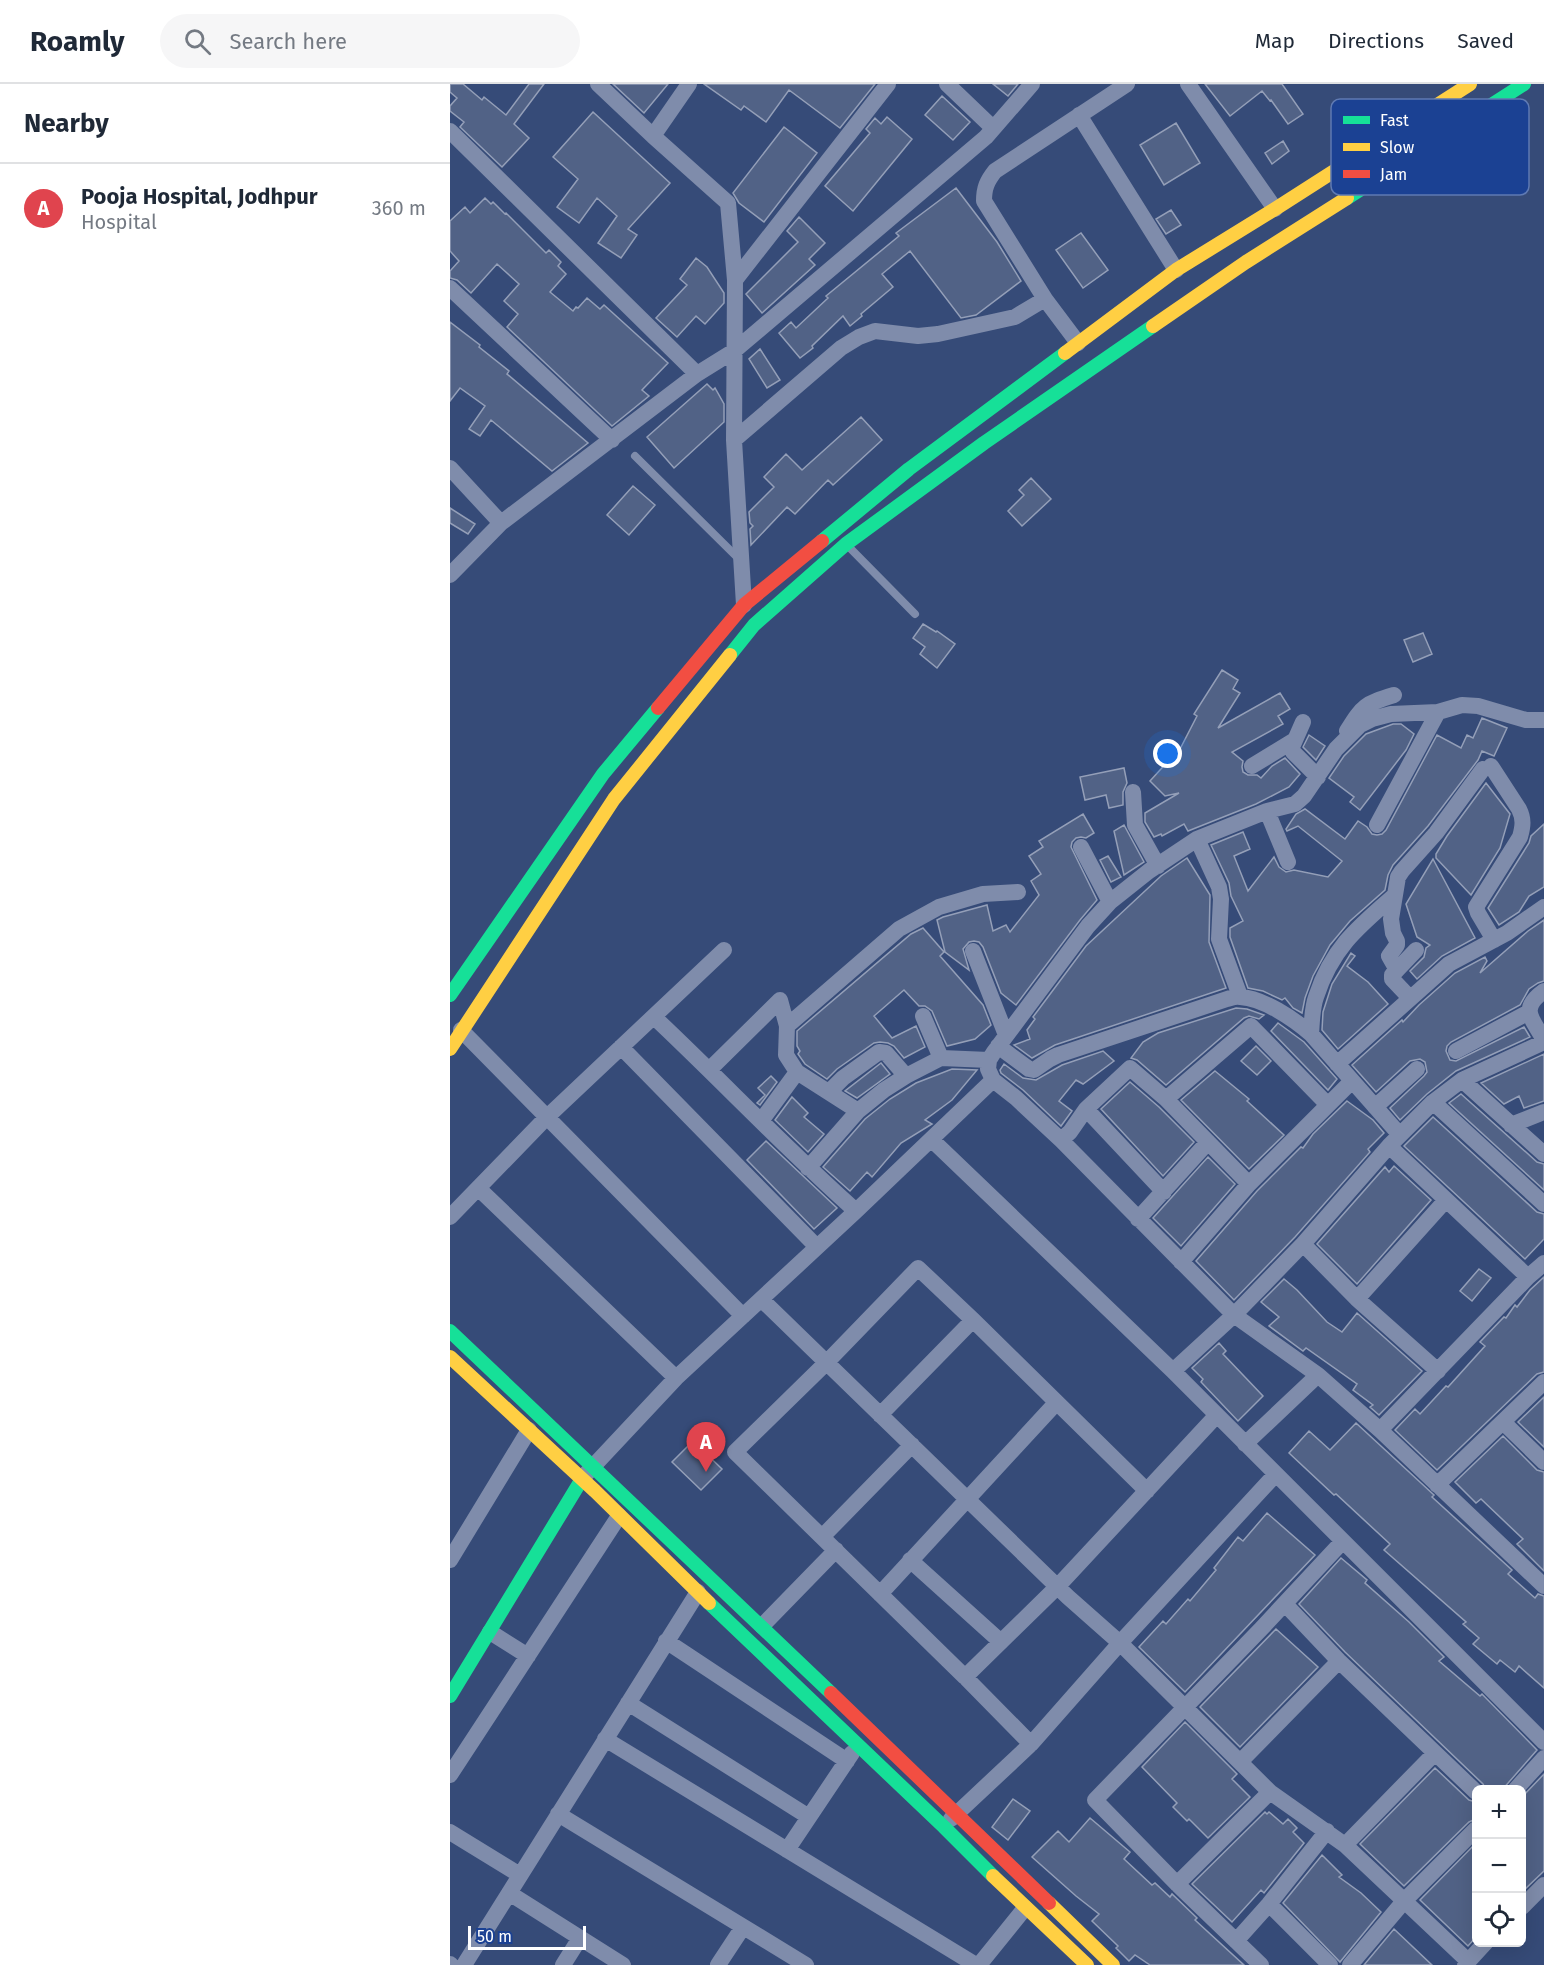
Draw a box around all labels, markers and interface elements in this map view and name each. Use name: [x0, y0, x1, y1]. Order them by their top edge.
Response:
search box: [160, 14, 580, 68]
text: Roamly: [30, 25, 124, 58]
icon: search: [181, 25, 214, 58]
text: Search here: [229, 28, 347, 55]
text: Map: [1255, 28, 1295, 54]
text: Directions: [1328, 28, 1424, 54]
text: Saved: [1457, 28, 1514, 54]
legend: [1331, 99, 1529, 195]
text: Nearby: [24, 108, 109, 139]
text: Fast: [1380, 111, 1409, 130]
text: Slow: [1380, 138, 1415, 157]
text: Jam: [1380, 165, 1407, 184]
text: Pooja Hospital, Jodhpur: [81, 183, 318, 210]
text: A: [38, 196, 49, 220]
text: 360 m: [372, 196, 426, 220]
text: Hospital: [81, 210, 157, 234]
your location: [1153, 739, 1182, 768]
pin: A: [686, 1422, 726, 1472]
map controls: [1472, 1785, 1526, 1947]
button: +: [1472, 1785, 1526, 1839]
button: −: [1472, 1839, 1526, 1893]
button: locate: [1472, 1893, 1526, 1947]
scale bar: [468, 1923, 586, 1950]
text: 50 m: [477, 1927, 512, 1946]

